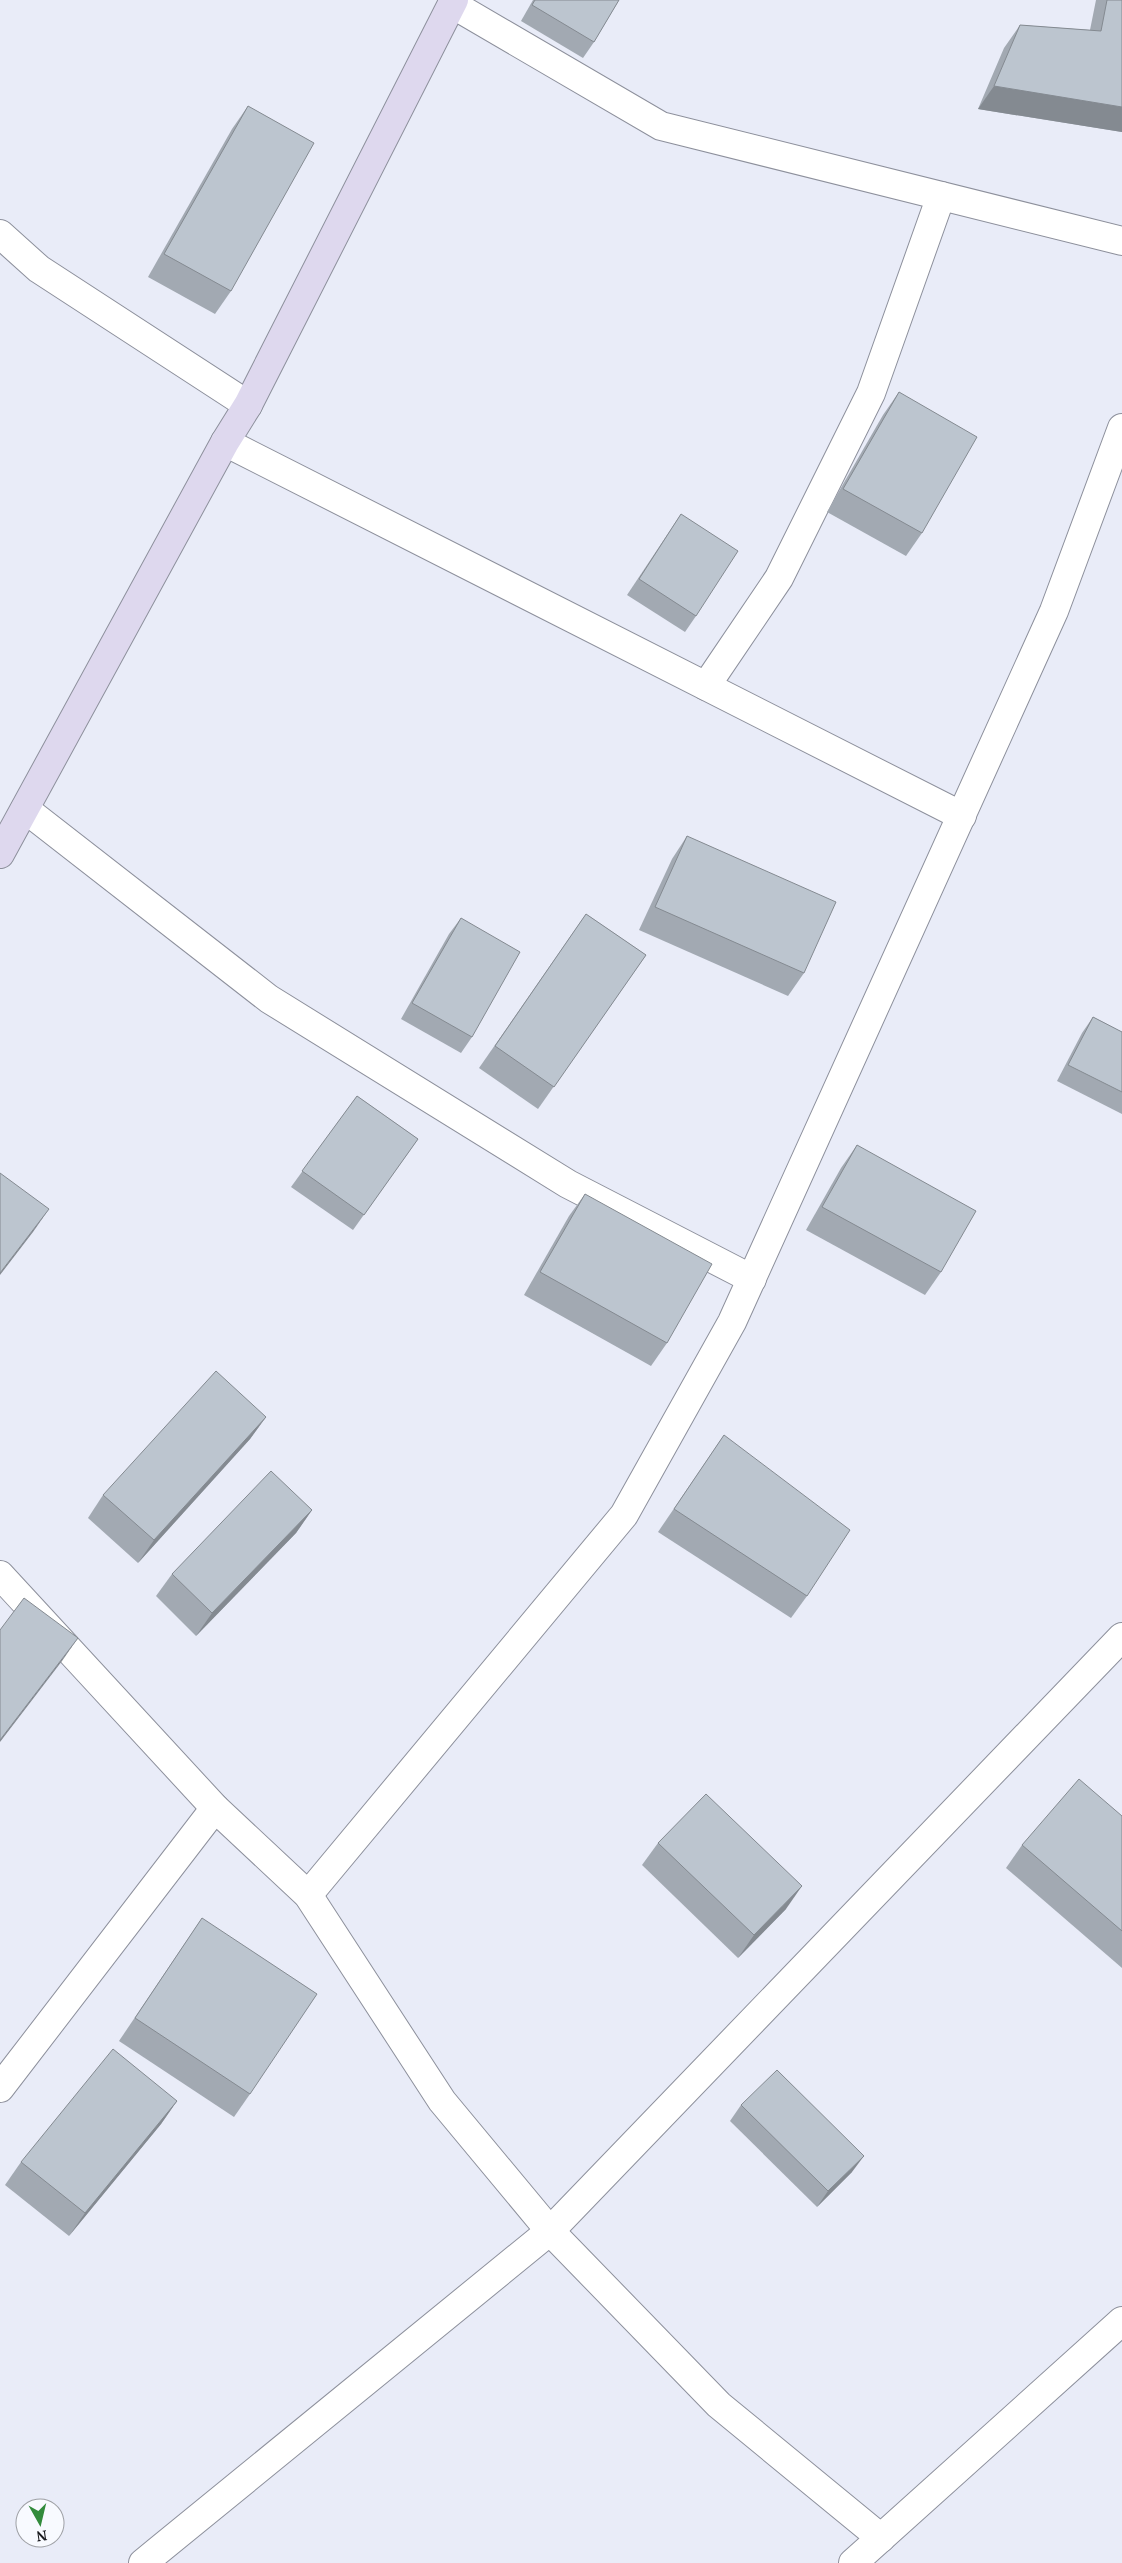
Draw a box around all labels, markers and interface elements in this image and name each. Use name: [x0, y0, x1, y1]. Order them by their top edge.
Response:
north arrow: [15, 2498, 65, 2548]
text: N: [35, 2526, 48, 2547]

